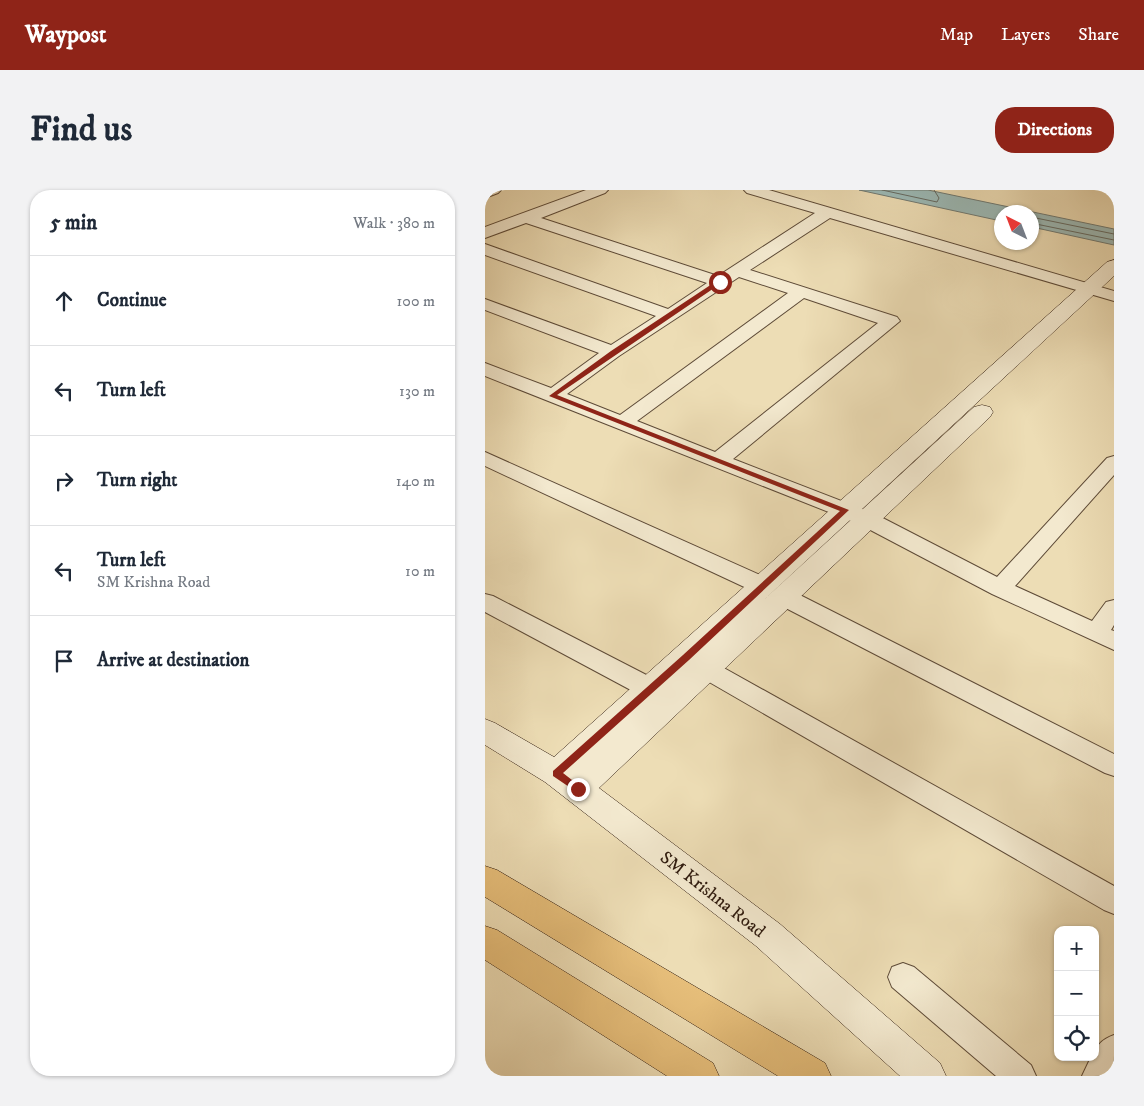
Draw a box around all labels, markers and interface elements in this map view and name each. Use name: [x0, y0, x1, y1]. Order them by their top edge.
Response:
text: Waypost: [25, 20, 106, 50]
text: Map: [940, 24, 973, 46]
text: Layers: [1001, 24, 1050, 46]
text: Share: [1078, 24, 1119, 46]
button: Directions: [995, 107, 1114, 153]
text: Find us: [30, 108, 132, 152]
north arrow: [994, 205, 1039, 250]
text: 5 min: [50, 210, 97, 236]
text: Walk · 380 m: [353, 213, 435, 233]
route start: [709, 271, 732, 294]
icon: ahead: [50, 287, 78, 315]
text: Continue: [97, 289, 167, 312]
text: 100 m: [397, 291, 435, 311]
icon: left: [50, 377, 78, 405]
text: Turn left: [97, 379, 166, 402]
text: 130 m: [399, 381, 435, 401]
icon: right: [50, 467, 78, 495]
text: Turn right: [97, 469, 177, 492]
text: 140 m: [396, 471, 435, 491]
text: Turn left: [97, 549, 166, 572]
icon: left: [50, 557, 78, 585]
text: 10 m: [405, 561, 435, 581]
text: SM Krishna Road: [97, 572, 210, 592]
icon: arrive: [50, 647, 78, 675]
text: Arrive at destination: [97, 649, 249, 672]
route end: [567, 778, 590, 801]
street label: SM Krishna Road: [655, 847, 769, 943]
map controls: [1054, 926, 1099, 1061]
button: +: [1054, 926, 1099, 971]
button: −: [1054, 971, 1099, 1016]
button: locate: [1054, 1016, 1099, 1061]

